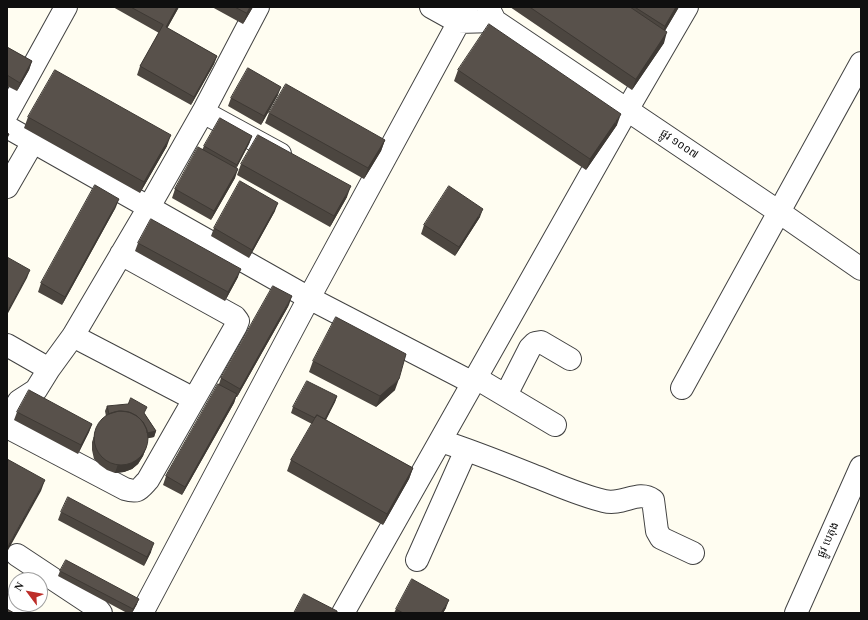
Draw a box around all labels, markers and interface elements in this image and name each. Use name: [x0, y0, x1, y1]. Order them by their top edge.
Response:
street label: ផ្លូវ ១០០៧: [657, 127, 701, 161]
street label: ផ្លូវ បេតុង: [814, 520, 842, 560]
north arrow: [8, 572, 48, 612]
text: N: [11, 580, 26, 593]

